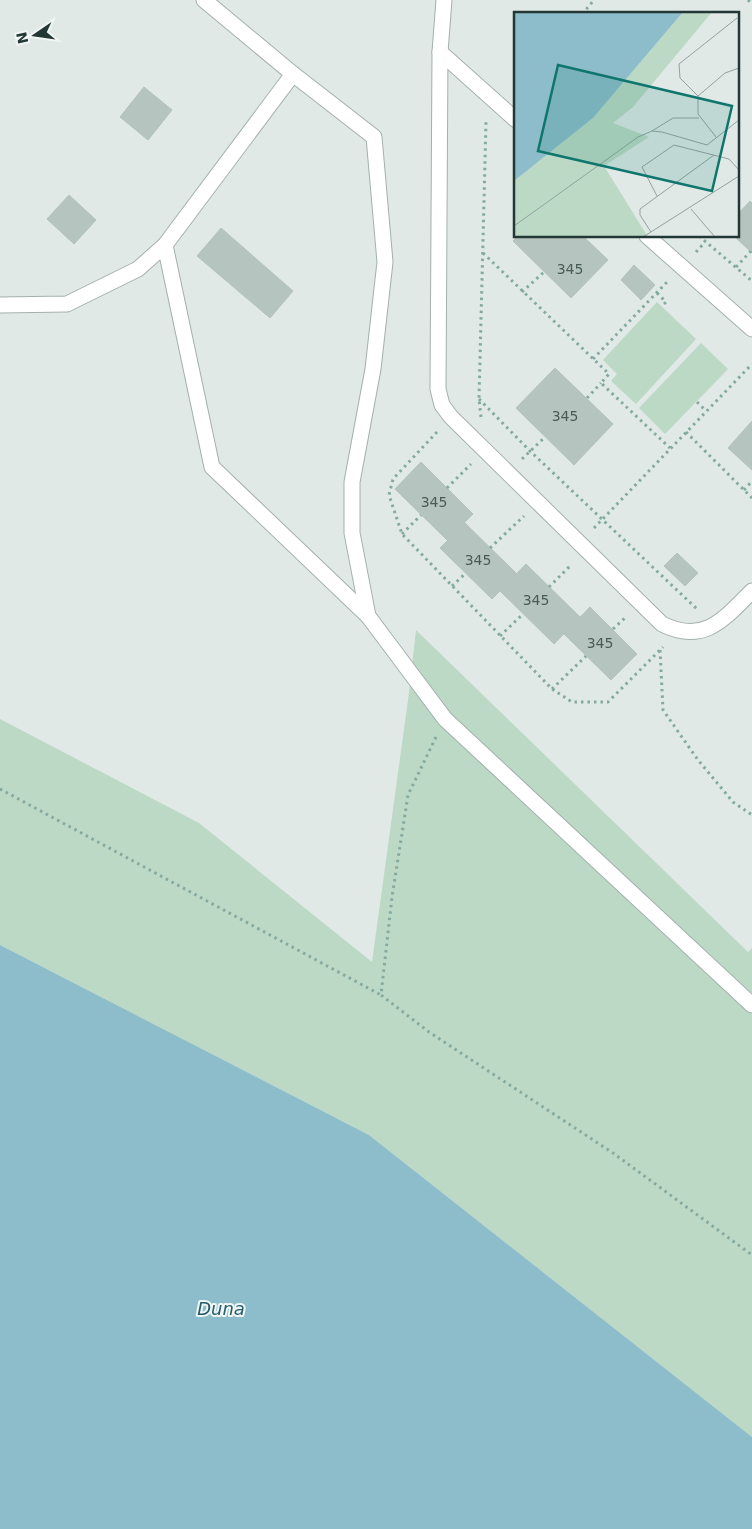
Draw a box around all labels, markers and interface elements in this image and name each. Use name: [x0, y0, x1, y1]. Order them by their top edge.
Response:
north arrow: [10, 10, 60, 60]
inset map: [514, 12, 740, 238]
text: N: [13, 30, 31, 45]
house number: 345: [557, 261, 583, 277]
house number: 345: [552, 408, 578, 424]
house number: 345: [421, 494, 447, 510]
house number: 345: [465, 552, 491, 568]
house number: 345: [523, 592, 549, 608]
house number: 345: [587, 635, 613, 651]
water label: Duna: [197, 1298, 245, 1319]

